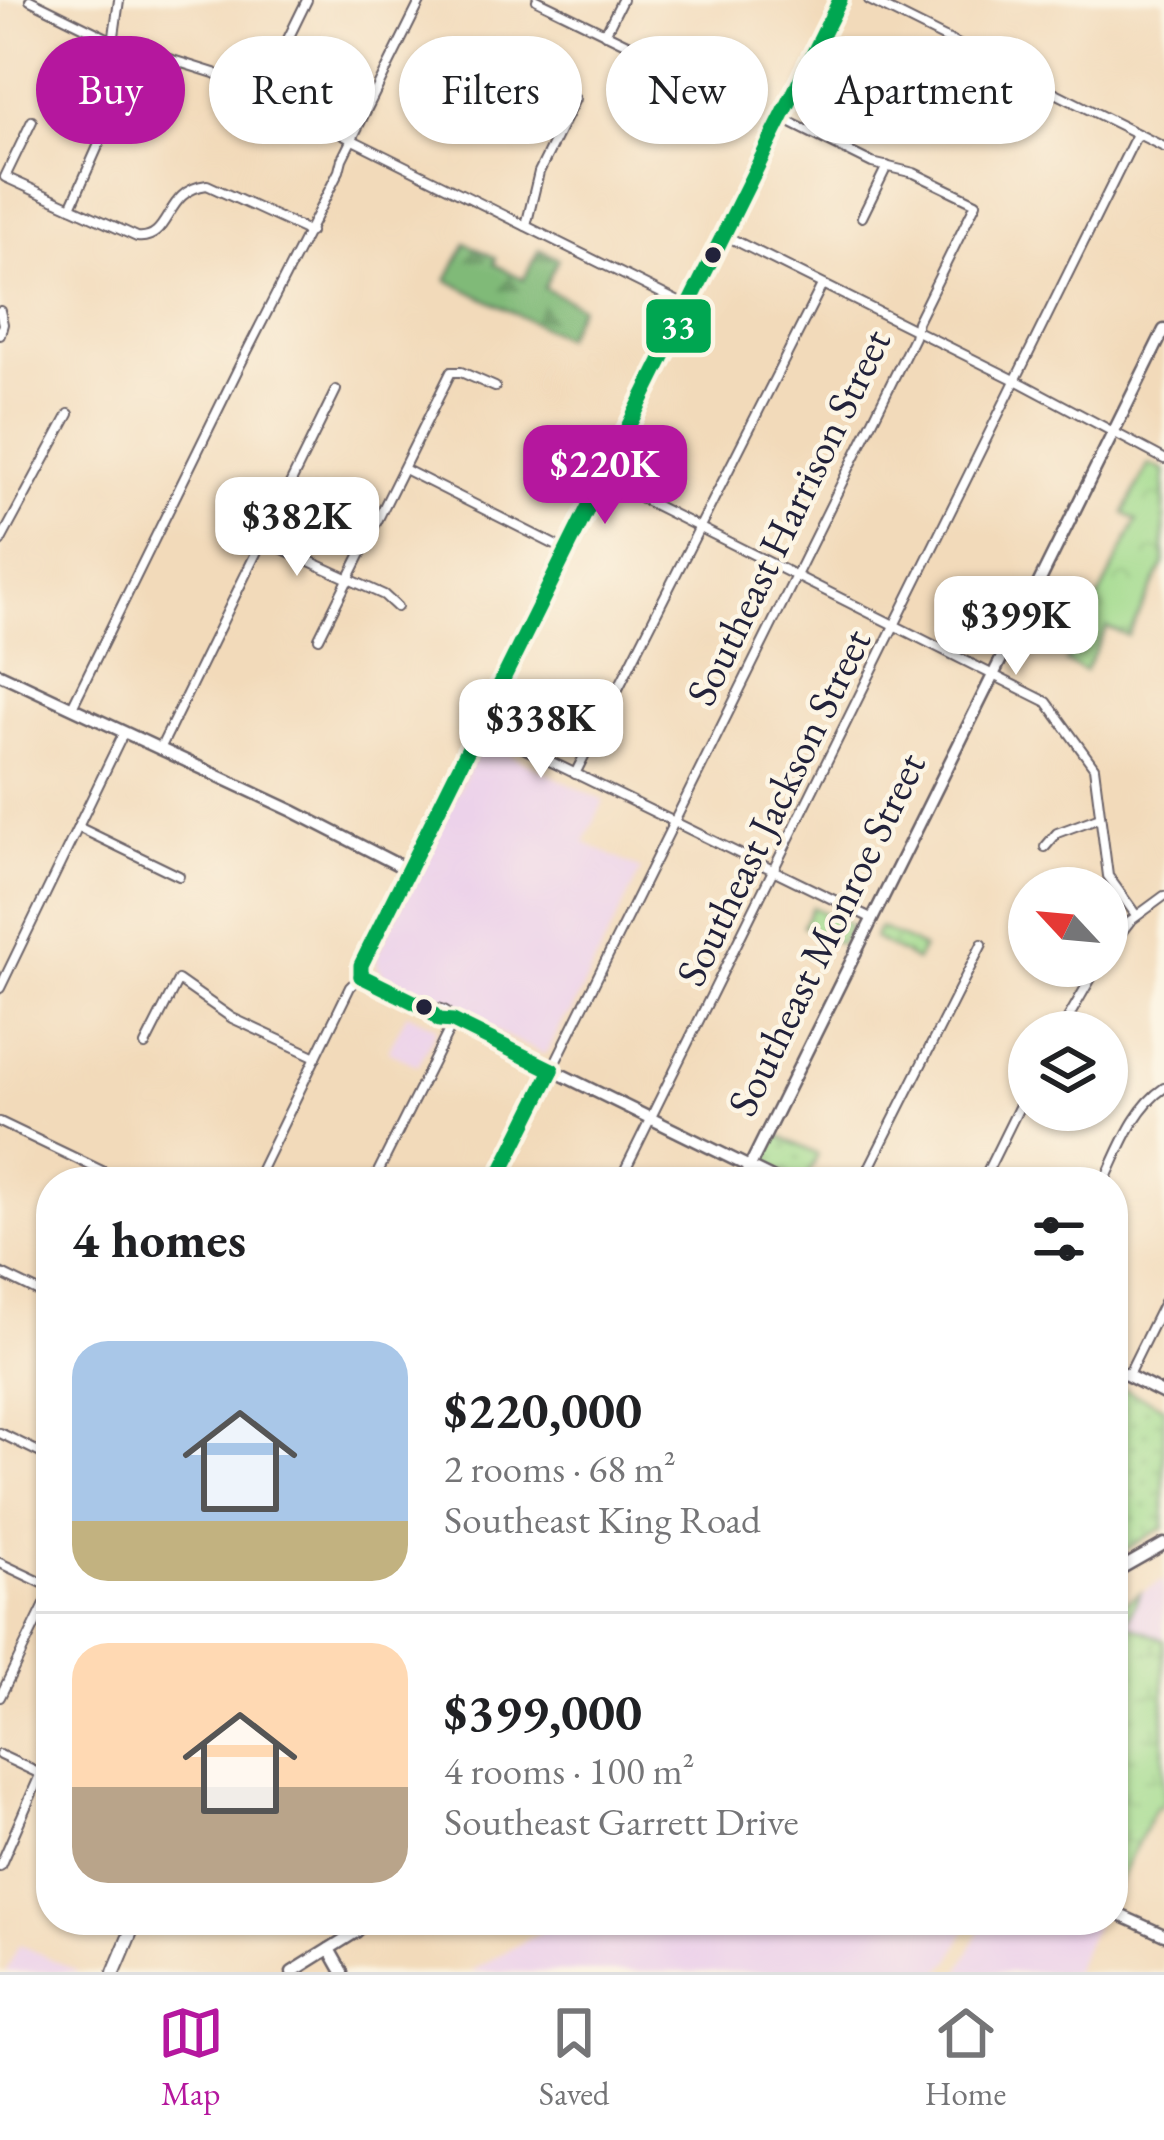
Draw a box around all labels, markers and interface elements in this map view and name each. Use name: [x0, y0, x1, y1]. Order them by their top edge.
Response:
chip: Buy: [36, 36, 185, 144]
chip: Rent: [209, 36, 375, 144]
chip: Filters: [399, 36, 582, 144]
chip: New: [606, 36, 768, 144]
chip: Apartment: [792, 36, 1055, 144]
unlabelled marker: [702, 244, 724, 266]
line badge: 33: [644, 297, 713, 355]
text: 33: [661, 305, 695, 348]
street label: Southeast Harrison Street: [673, 320, 903, 714]
pin: $220K: [521, 425, 689, 527]
text: $220K: [550, 438, 660, 489]
pin: $382K: [213, 477, 381, 579]
text: $382K: [242, 490, 352, 541]
pin: $399K: [932, 576, 1100, 678]
text: $399K: [961, 589, 1071, 640]
street label: Southeast Jackson Street: [663, 619, 883, 995]
pin: $338K: [457, 679, 625, 781]
text: $338K: [486, 692, 596, 743]
street label: Southeast Monroe Street: [714, 743, 938, 1125]
north arrow: [1008, 867, 1128, 987]
map controls: [1008, 867, 1128, 1131]
unlabelled marker: [413, 996, 435, 1018]
button: layers: [1008, 1011, 1128, 1131]
text: 4 homes: [72, 1206, 246, 1272]
icon: filters: [1026, 1206, 1092, 1272]
text: $220,000: [444, 1377, 642, 1443]
icon: home: [168, 1389, 312, 1533]
text: 2 rooms · 68 m²: [444, 1443, 676, 1494]
text: Southeast King Road: [444, 1494, 761, 1545]
text: $399,000: [444, 1679, 642, 1745]
icon: home: [168, 1691, 312, 1835]
text: 4 rooms · 100 m²: [444, 1745, 695, 1796]
text: Southeast Garrett Drive: [444, 1796, 799, 1847]
tab: Map: [158, 2000, 224, 2115]
tab: Saved: [539, 2000, 610, 2115]
tab: Home: [925, 2000, 1006, 2115]

